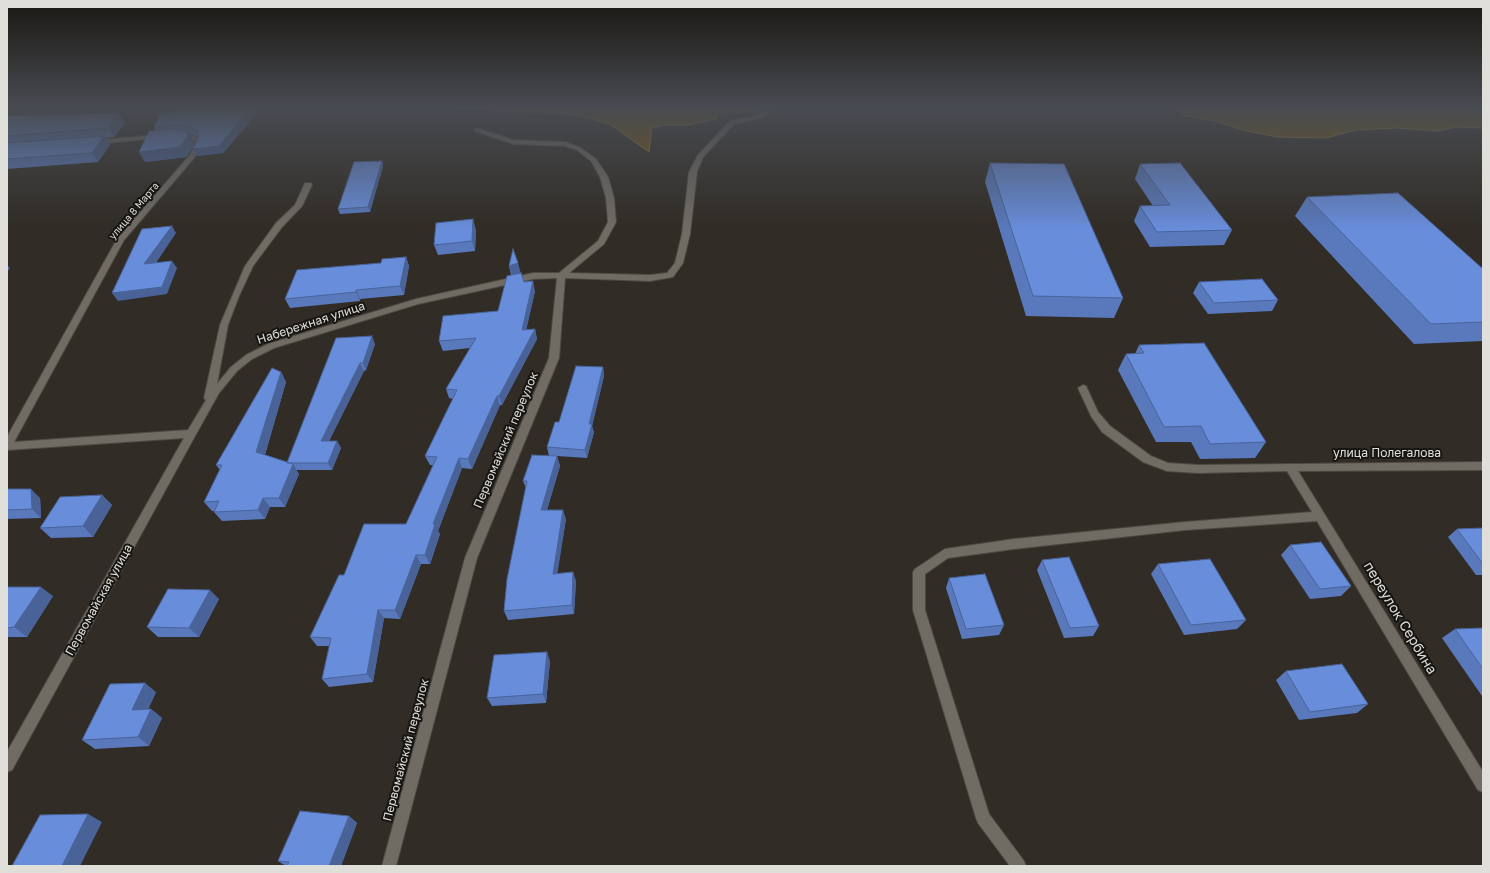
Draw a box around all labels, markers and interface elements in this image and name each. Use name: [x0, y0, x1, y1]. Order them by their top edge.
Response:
street label: улица 8 Марта: [107, 180, 161, 242]
street label: Набережная улица: [255, 299, 367, 347]
street label: Первомайский переулок: [471, 370, 541, 510]
street label: улица Полегалова: [1333, 446, 1441, 460]
street label: Первомайская улица: [62, 542, 136, 658]
street label: переулок Сербина: [1360, 559, 1440, 677]
street label: Первомайский переулок: [380, 677, 432, 823]

